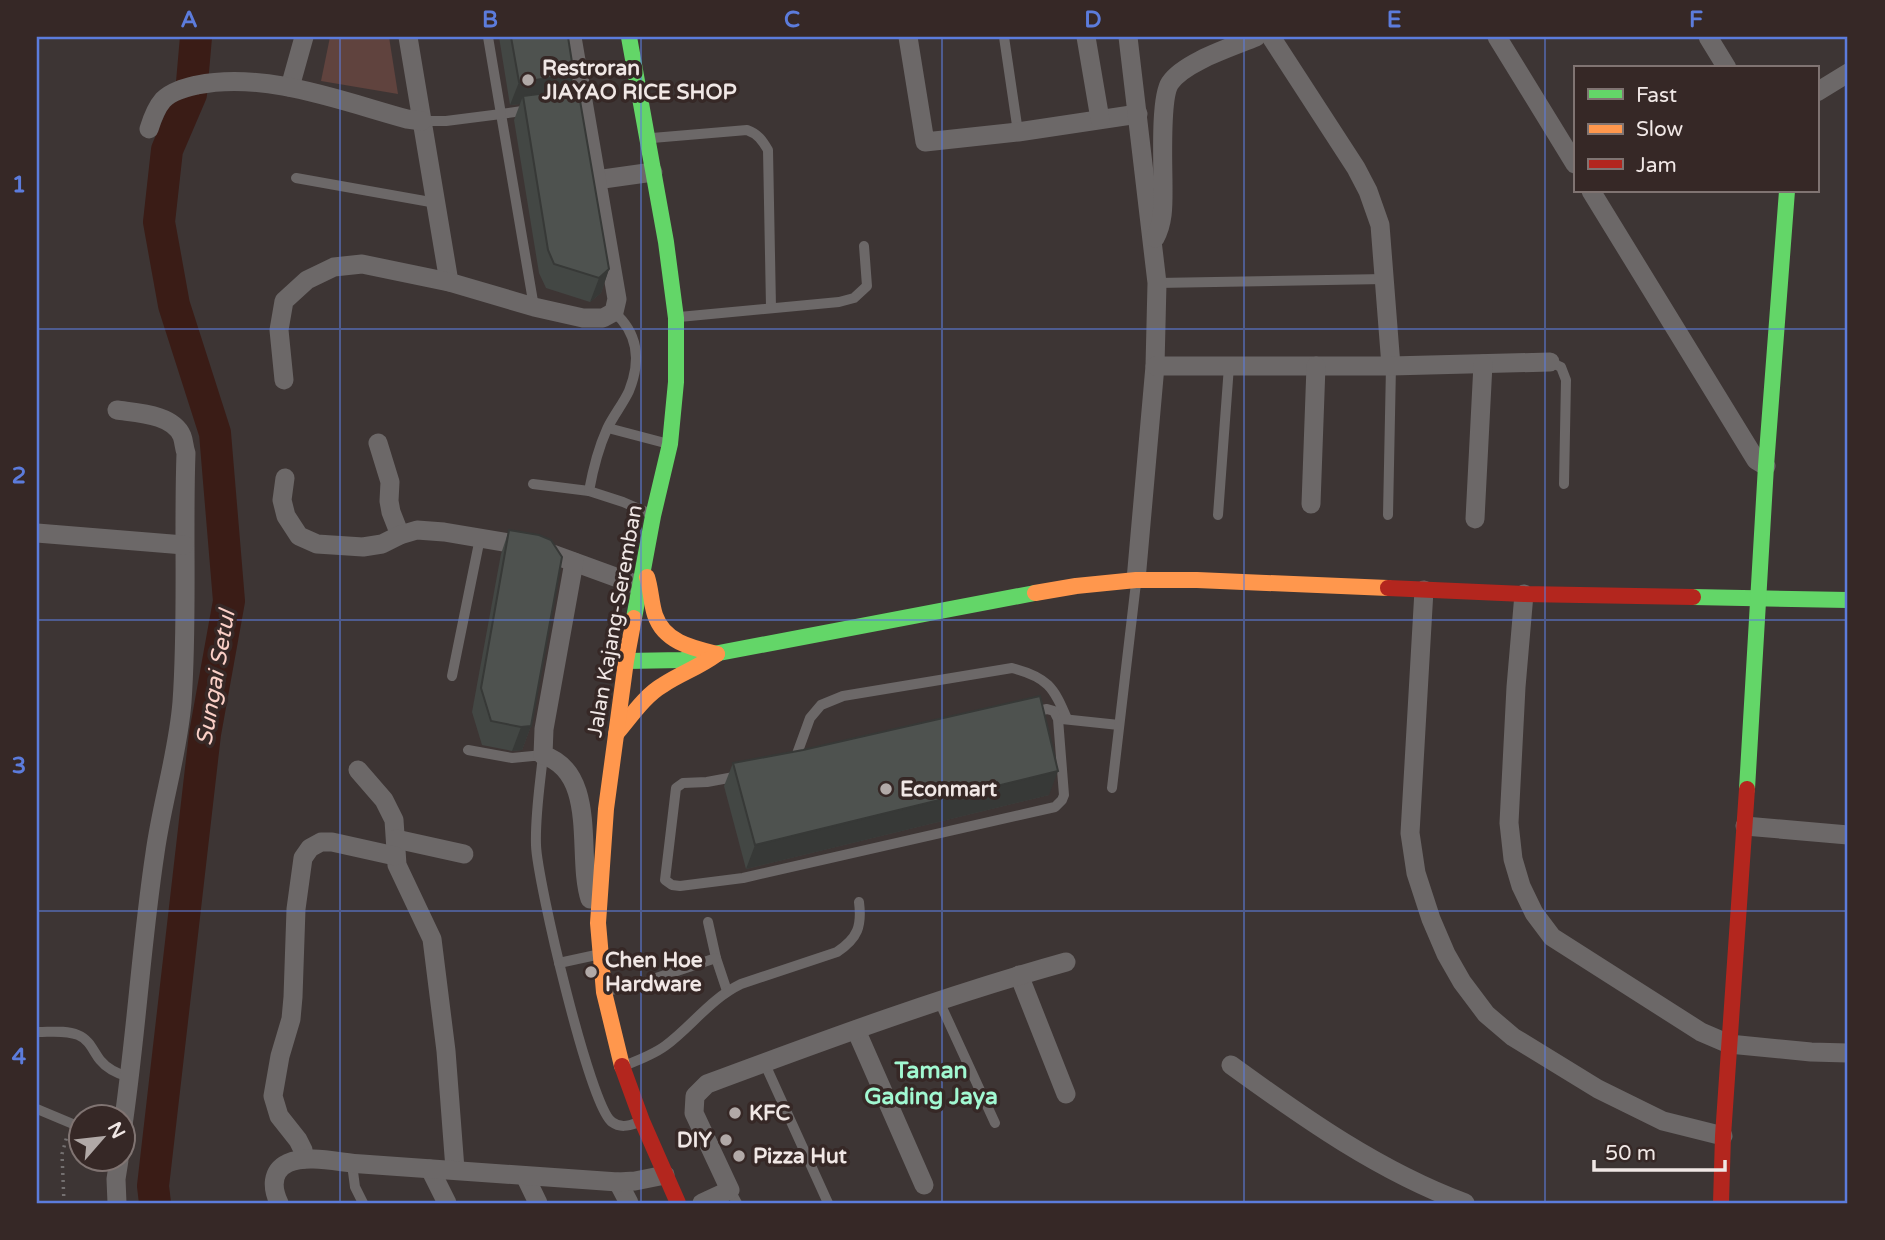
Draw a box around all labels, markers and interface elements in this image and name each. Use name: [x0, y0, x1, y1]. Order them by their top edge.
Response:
text: A: [180, 6, 198, 34]
text: B: [482, 6, 498, 34]
text: C: [784, 6, 800, 34]
text: D: [1084, 6, 1102, 34]
text: E: [1387, 6, 1401, 34]
text: F: [1689, 6, 1703, 34]
place label: Restroran JIAYAO RICE SHOP: [541, 56, 737, 105]
legend: [1574, 66, 1818, 192]
marker: Restroran JIAYAO RICE SHOP: [520, 72, 536, 88]
text: Fast: [1636, 83, 1677, 108]
text: Slow: [1636, 117, 1684, 142]
text: Jam: [1636, 153, 1677, 178]
text: 1: [12, 171, 26, 199]
text: 2: [12, 462, 26, 490]
street label: Jalan Kajang-Seremban: [582, 503, 648, 739]
water label: Sungai Setul: [190, 606, 242, 748]
text: 3: [12, 752, 26, 780]
place label: Econmart: [900, 777, 997, 802]
marker: Econmart: [878, 781, 894, 797]
place label: Chen Hoe Hardware: [605, 948, 703, 997]
marker: Chen Hoe Hardware: [583, 964, 599, 980]
text: 4: [12, 1043, 27, 1071]
district label: Taman Gading Jaya: [864, 1057, 998, 1111]
place label: KFC: [749, 1101, 790, 1126]
north arrow: [66, 1104, 136, 1174]
marker: KFC: [727, 1105, 743, 1121]
text: N: [103, 1119, 129, 1142]
place label: DIY: [677, 1128, 713, 1153]
scale bar: [1594, 1128, 1726, 1172]
marker: DIY: [718, 1132, 734, 1148]
text: 50 m: [1605, 1141, 1656, 1166]
place label: Pizza Hut: [753, 1144, 847, 1169]
marker: Pizza Hut: [731, 1148, 747, 1164]

